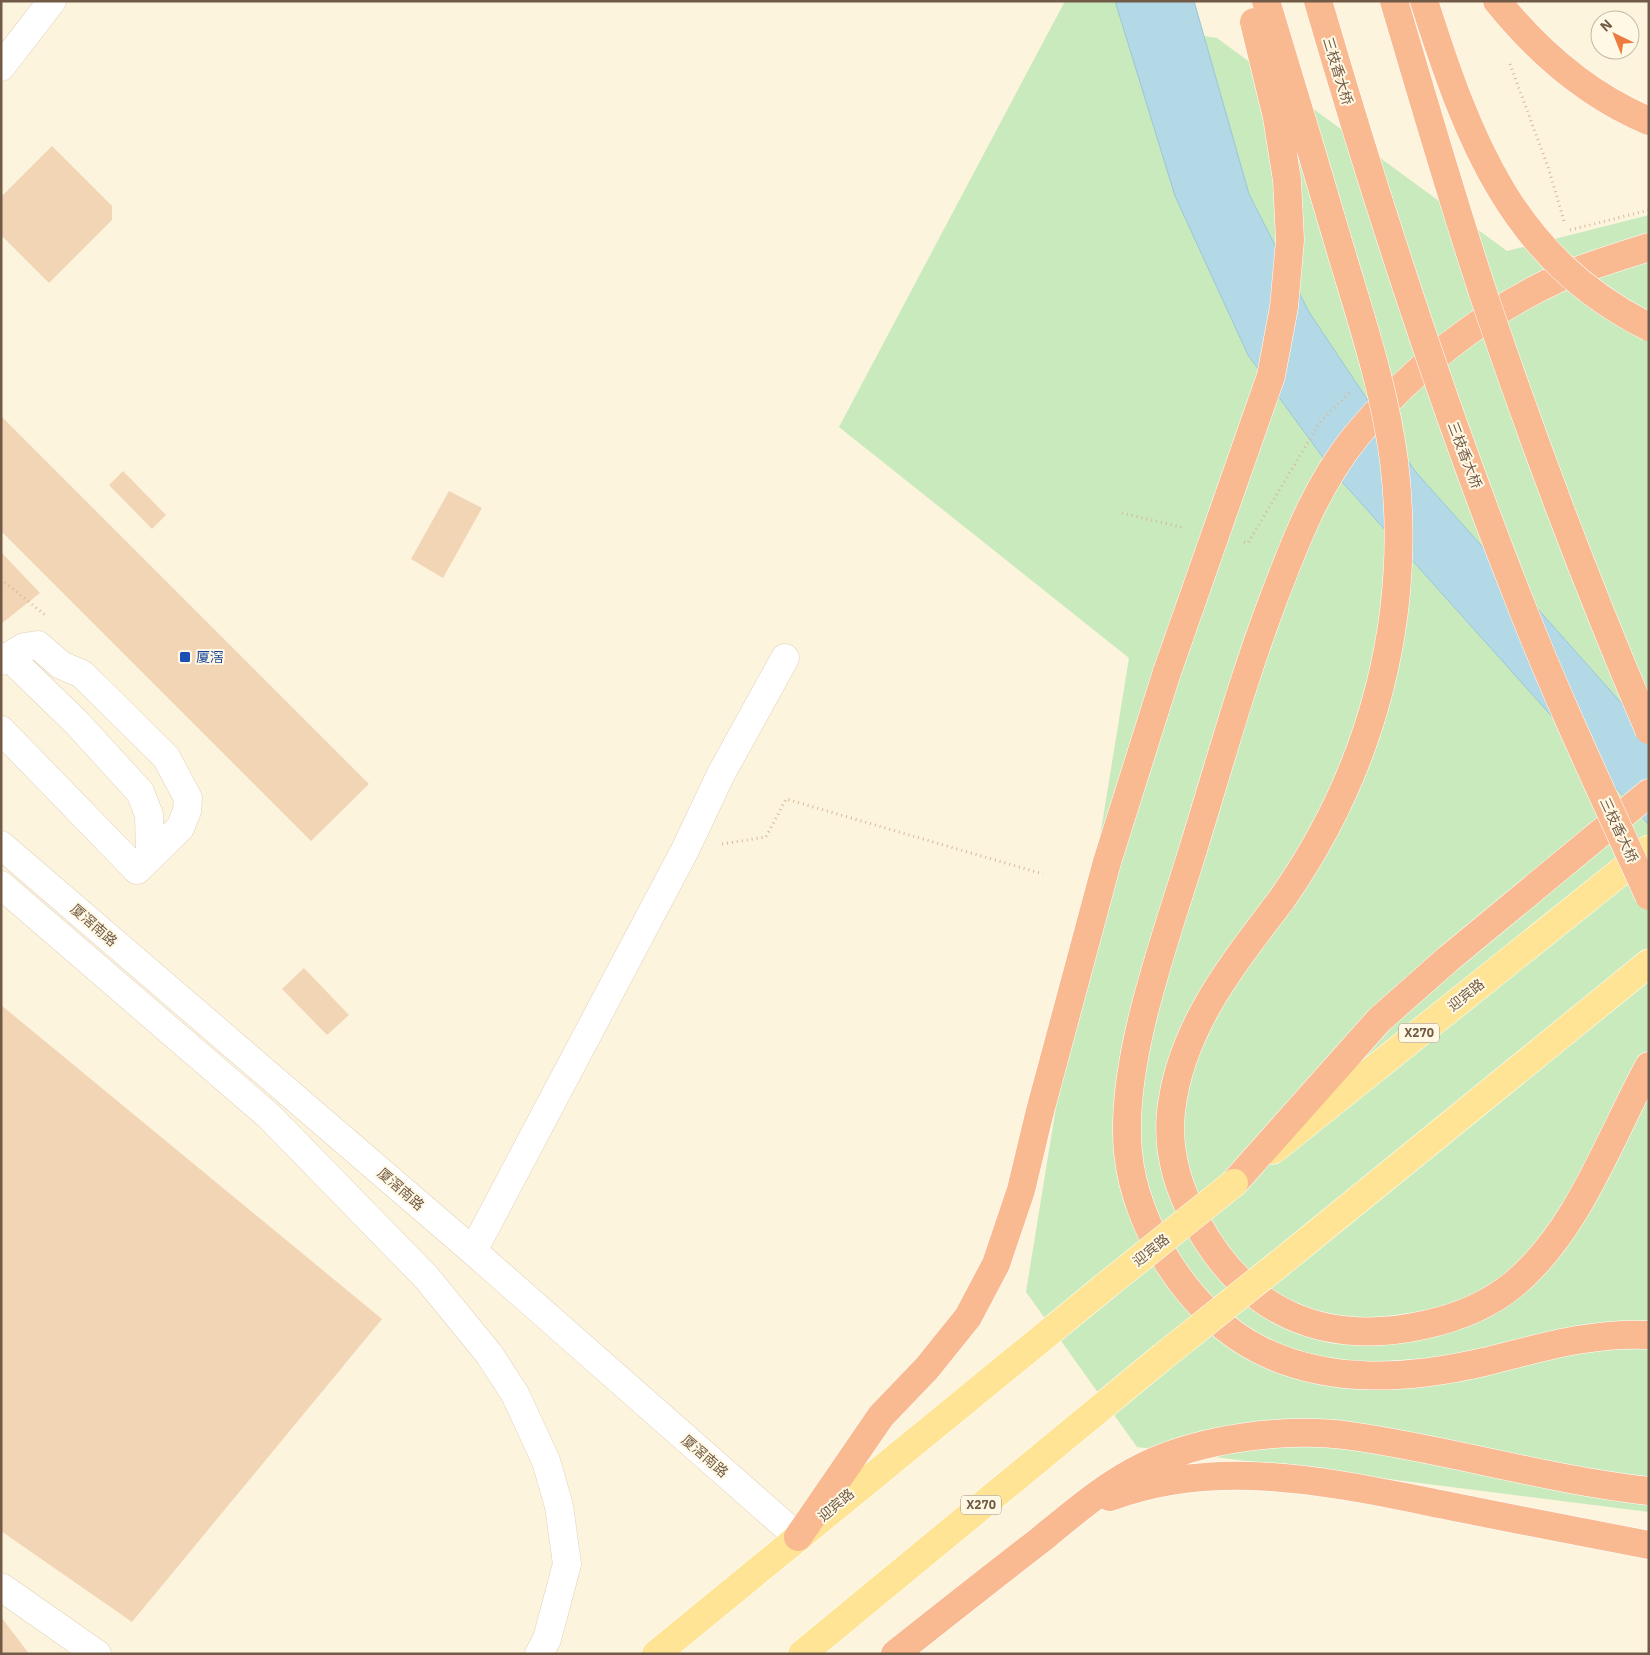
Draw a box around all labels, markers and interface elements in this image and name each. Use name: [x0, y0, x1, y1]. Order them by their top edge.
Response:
north arrow: [1590, 10, 1640, 60]
text: N: [1596, 15, 1616, 36]
street label: 三枝香大桥: [1319, 35, 1357, 107]
street label: 三枝香大桥: [1444, 419, 1486, 491]
place label: 厦滘: [196, 648, 224, 666]
marker: 厦滘: [178, 650, 192, 664]
street label: 三枝香大桥: [1596, 794, 1642, 866]
street label: 厦滘南路: [67, 900, 121, 950]
street label: 迎宾路: [1444, 975, 1488, 1015]
road number: X270: [1399, 1024, 1439, 1042]
street label: 厦滘南路: [374, 1164, 428, 1214]
street label: 迎宾路: [1129, 1230, 1173, 1270]
street label: 厦滘南路: [678, 1431, 732, 1481]
street label: 迎宾路: [814, 1485, 858, 1525]
road number: X270: [961, 1496, 1001, 1514]

